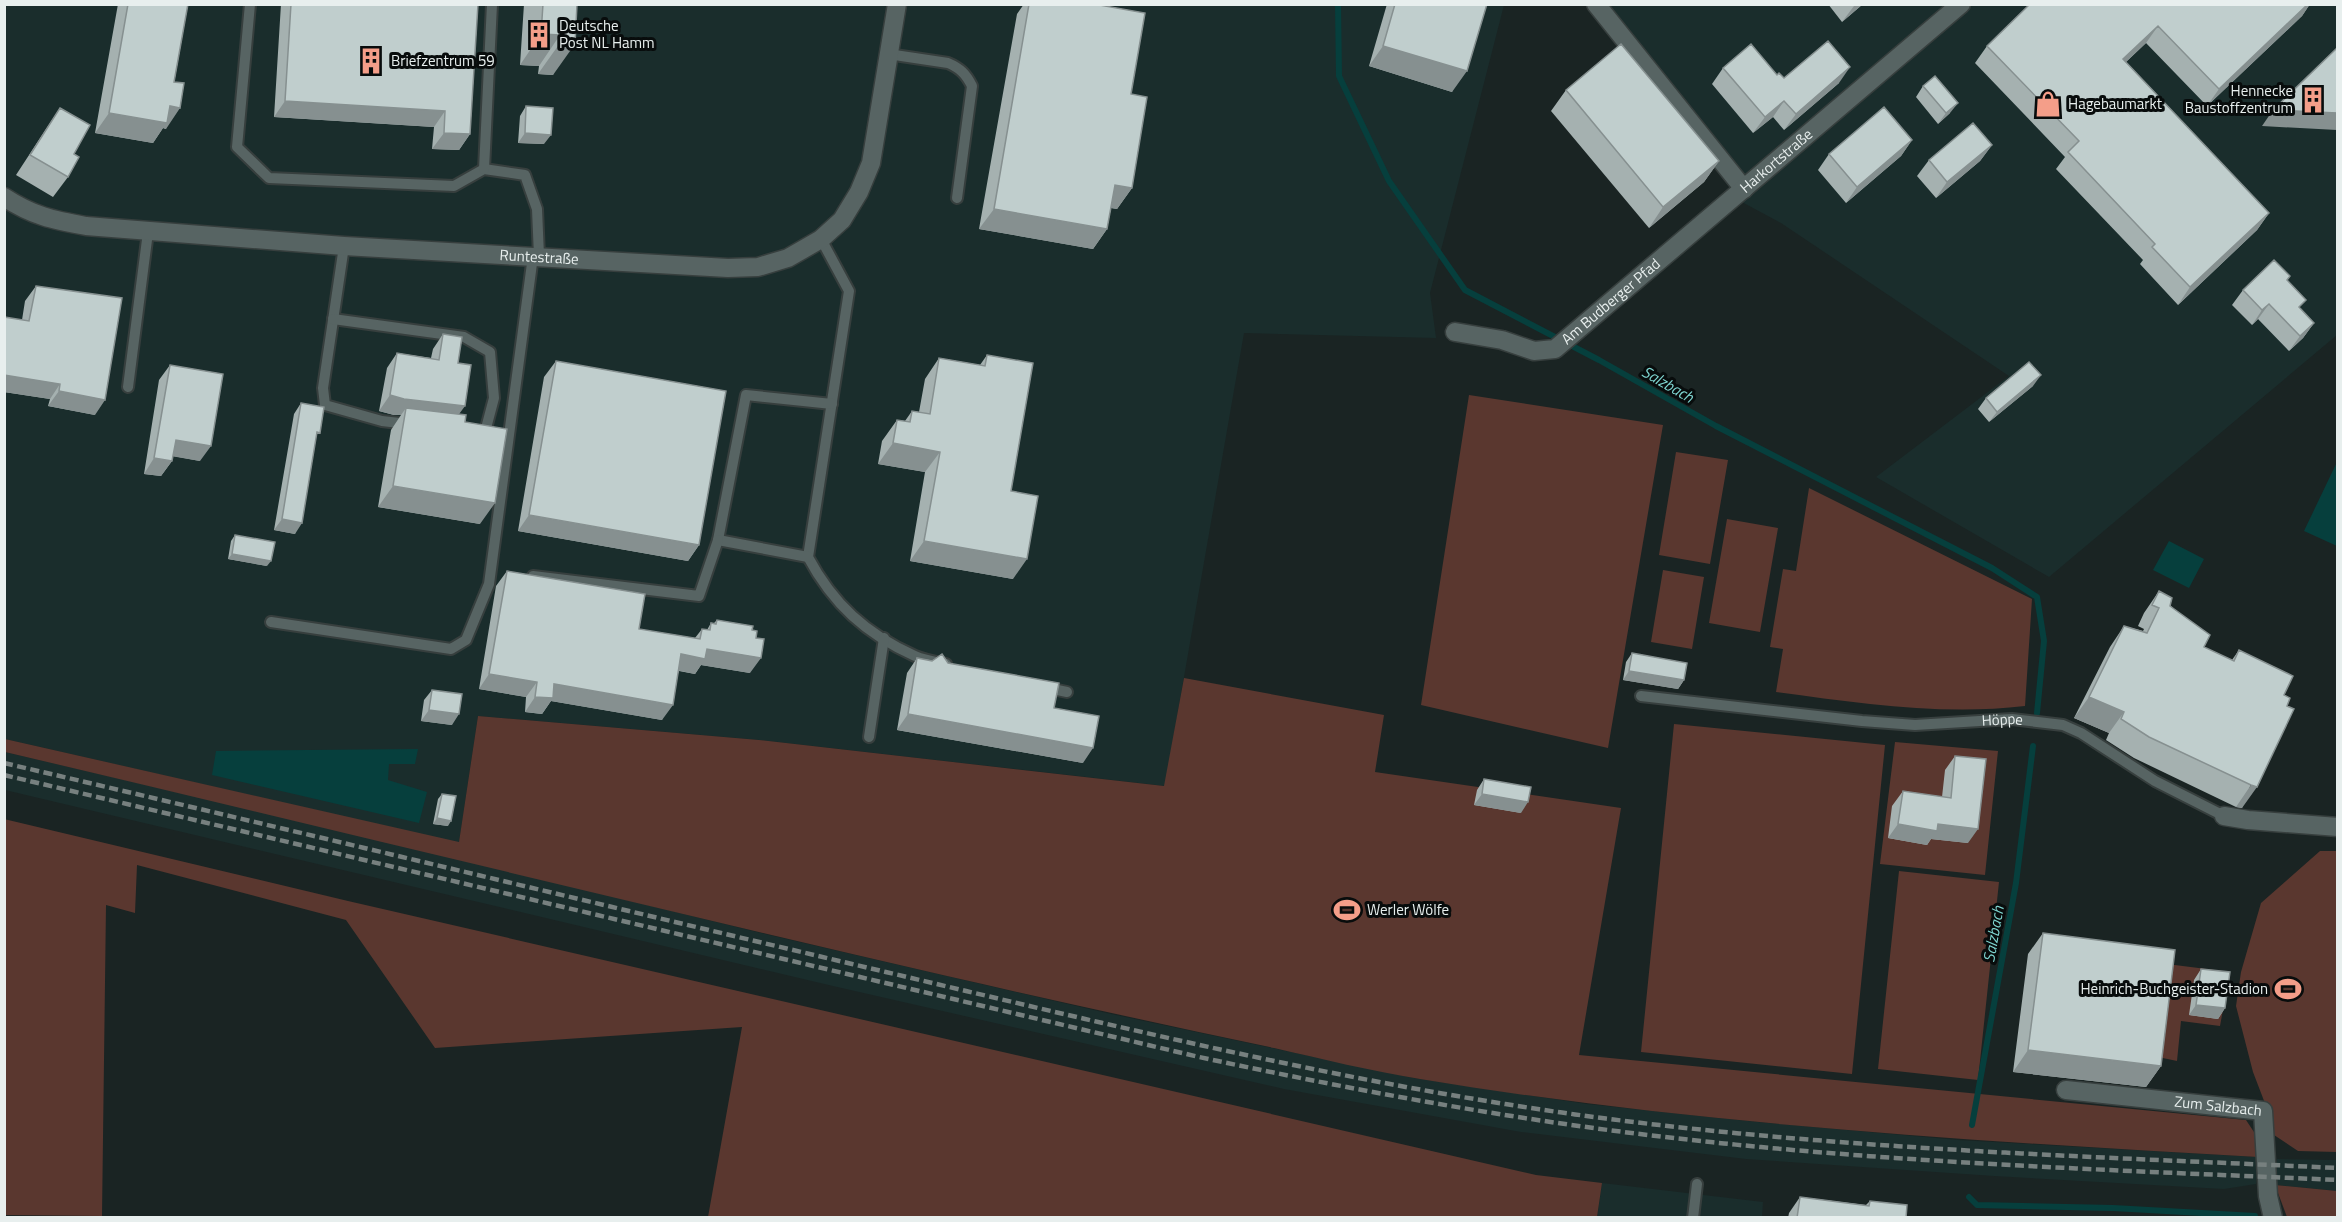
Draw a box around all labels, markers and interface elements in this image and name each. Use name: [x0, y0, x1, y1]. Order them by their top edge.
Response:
place label: Deutsche Post NL Hamm: [559, 14, 655, 54]
building icon: Deutsche Post NL Hamm: [524, 20, 554, 50]
building icon: Briefzentrum 59: [356, 46, 386, 76]
place label: Briefzentrum 59: [391, 49, 495, 72]
place label: Hennecke Baustoffzentrum: [2185, 79, 2293, 119]
building icon: Hennecke Baustoffzentrum: [2298, 85, 2328, 115]
shop icon: Hagebaumarkt: [2033, 89, 2063, 119]
place label: Hagebaumarkt: [2068, 92, 2163, 115]
street label: Harkortstraße: [1734, 123, 1817, 198]
street label: Runtestraße: [499, 243, 579, 270]
street label: Am Budberger Pfad: [1556, 252, 1665, 350]
water label: Salzbach: [1638, 359, 1699, 409]
street label: Höppe: [1981, 707, 2024, 732]
sports icon: Werler Wölfe: [1332, 895, 1362, 925]
place label: Werler Wölfe: [1367, 898, 1449, 921]
water label: Salzbach: [1976, 903, 2010, 964]
sports icon: Heinrich-Buchgeister-Stadion: [2273, 974, 2303, 1004]
place label: Heinrich-Buchgeister-Stadion: [2081, 977, 2268, 1000]
street label: Zum Salzbach: [2173, 1090, 2263, 1122]

